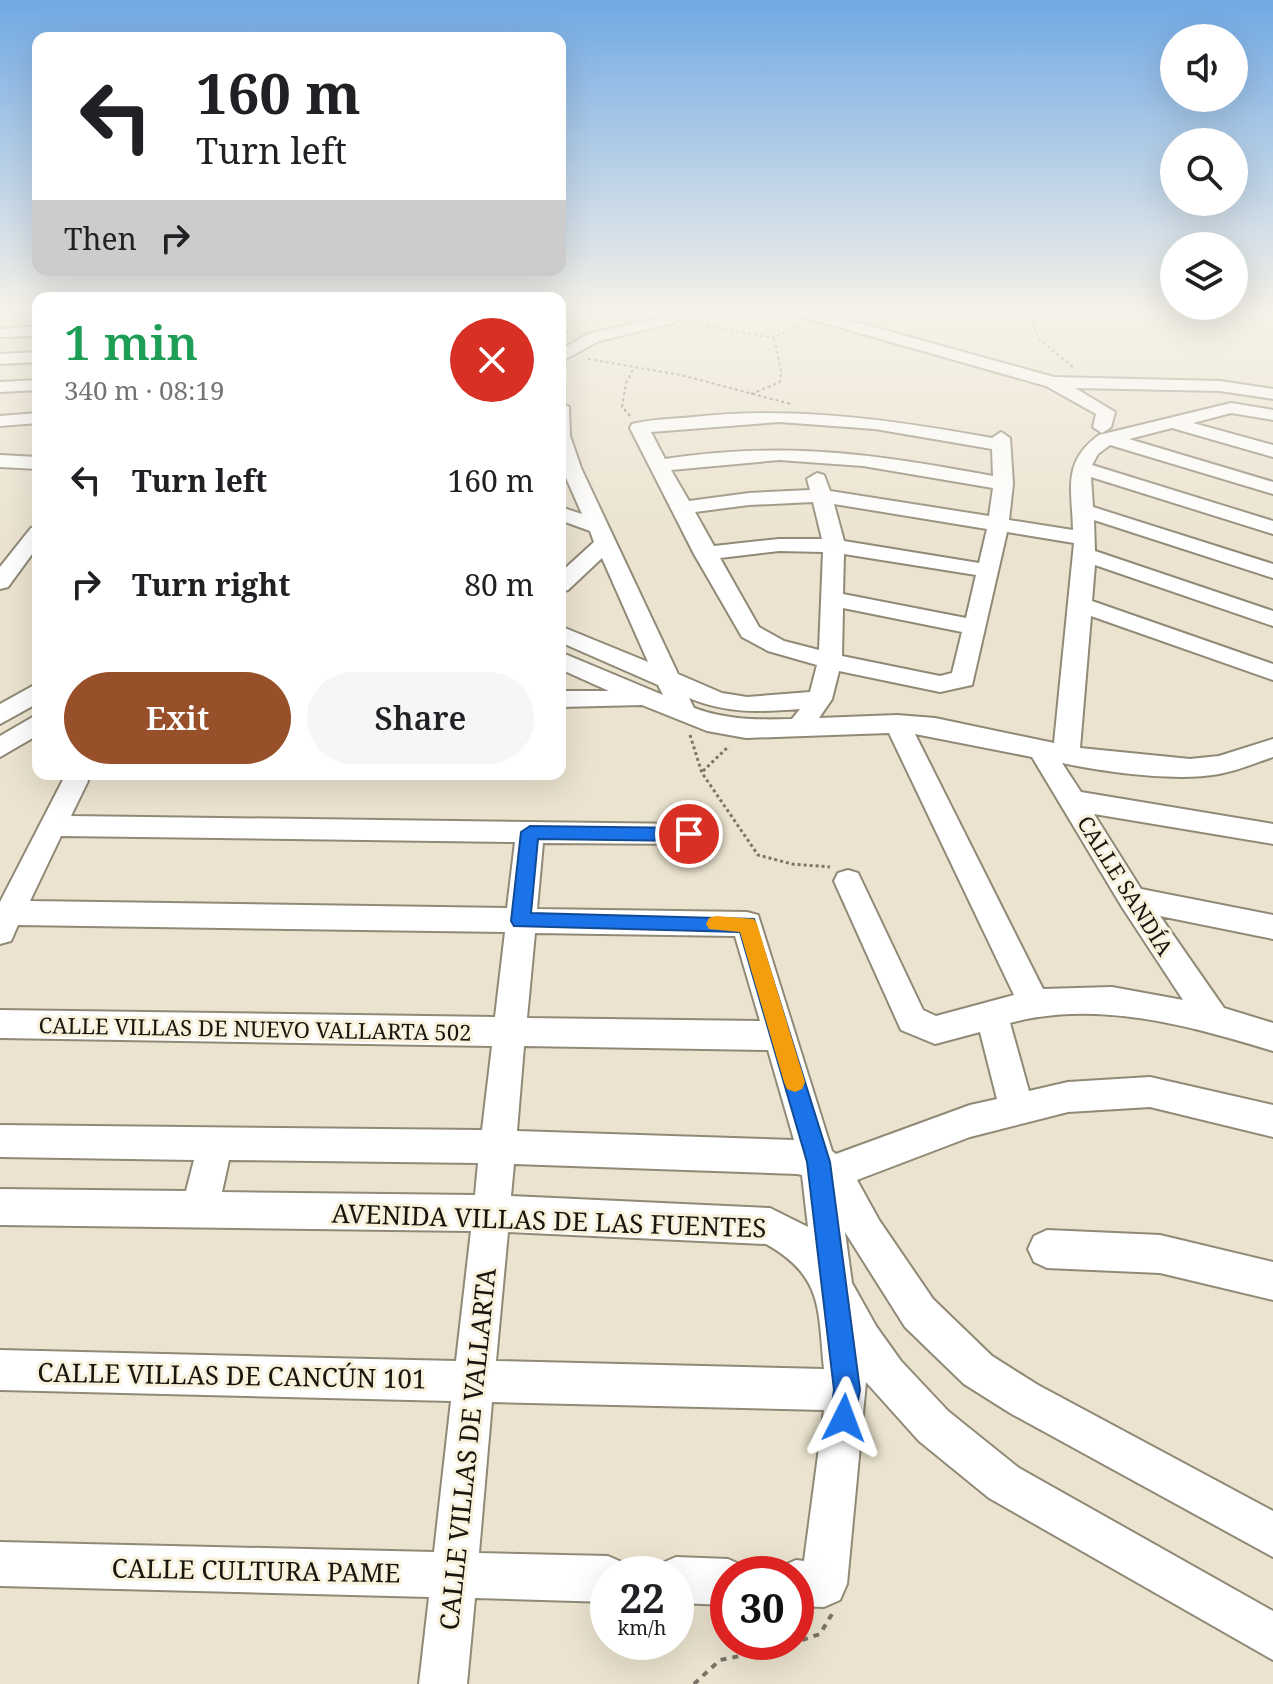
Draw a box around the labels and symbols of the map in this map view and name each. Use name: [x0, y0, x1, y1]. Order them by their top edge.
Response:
pin: [655, 800, 723, 868]
street label: CALLE SANDÍA: [1071, 810, 1181, 961]
street label: CALLE VILLAS DE NUEVO VALLARTA 502: [38, 1009, 472, 1047]
street label: AVENIDA VILLAS DE LAS FUENTES: [331, 1194, 767, 1246]
street label: CALLE VILLAS DE VALLARTA: [430, 1265, 504, 1632]
street label: CALLE VILLAS DE CANCÚN 101: [37, 1354, 427, 1396]
position arrow: [802, 1376, 886, 1460]
street label: CALLE CULTURA PAME: [111, 1549, 401, 1591]
speed limit sign: 30: [710, 1556, 814, 1660]

